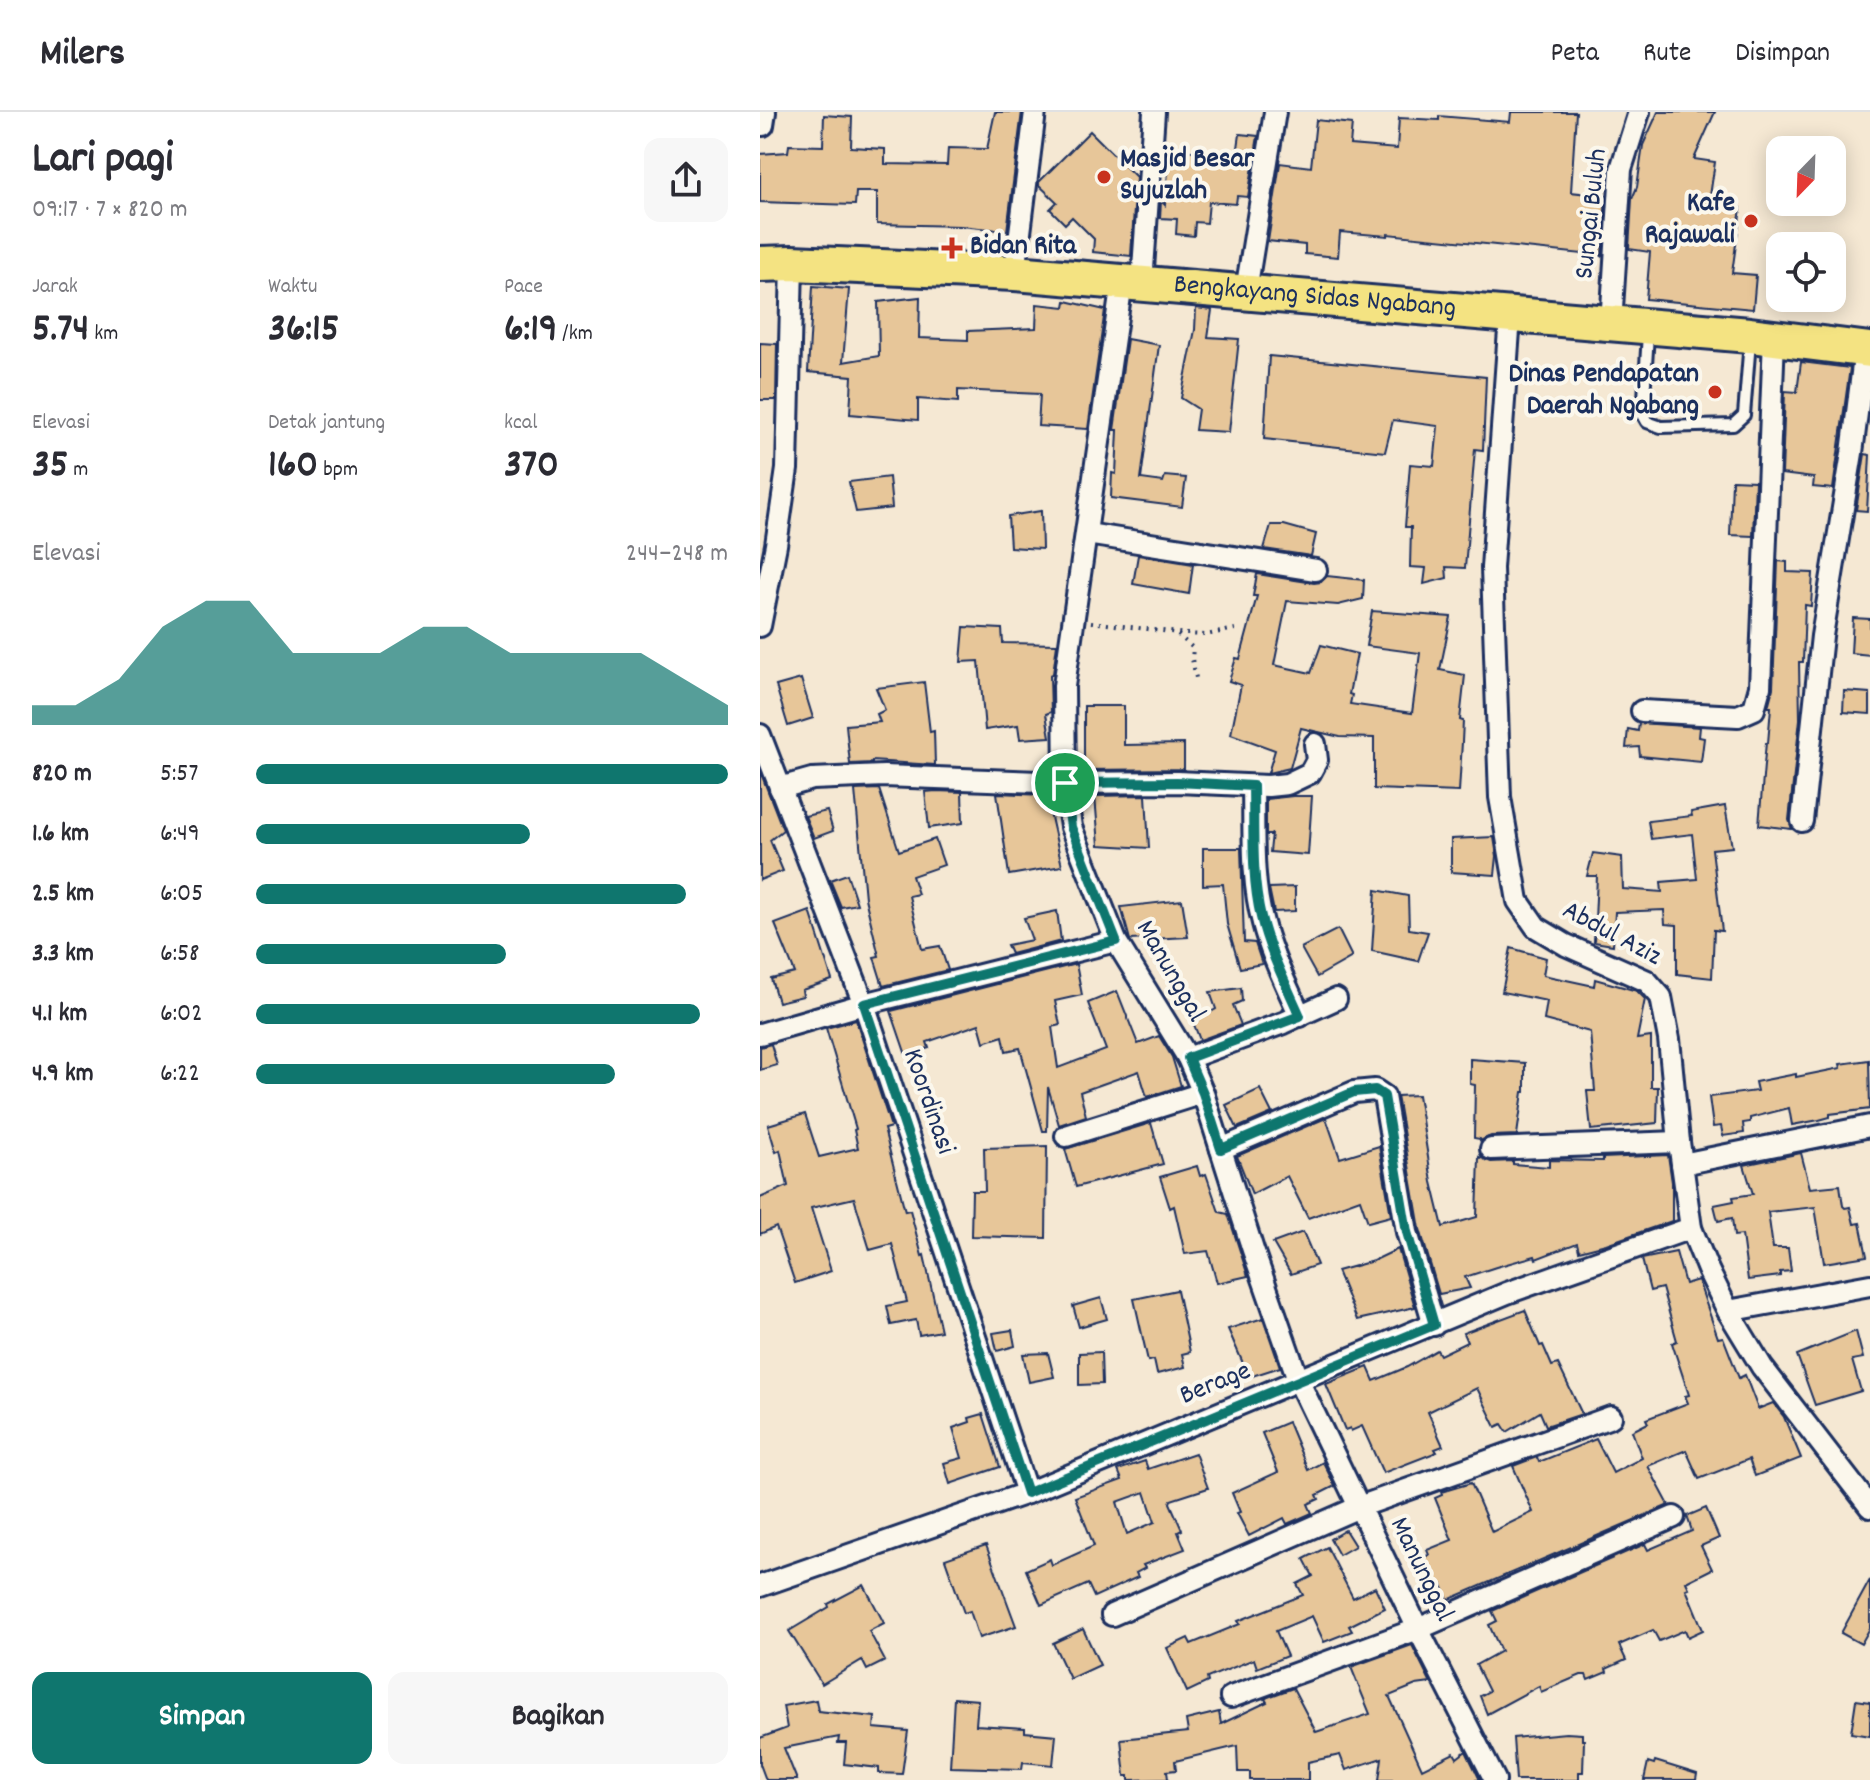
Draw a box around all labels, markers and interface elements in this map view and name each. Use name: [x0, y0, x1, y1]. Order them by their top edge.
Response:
text: Milers: [40, 28, 125, 83]
text: Peta: [1550, 35, 1599, 75]
text: Rute: [1643, 35, 1691, 75]
text: Disimpan: [1735, 35, 1830, 75]
text: Lari pagi: [32, 130, 173, 193]
north arrow: [1766, 136, 1846, 216]
map controls: [1766, 136, 1846, 312]
button: share: [644, 138, 728, 222]
place label: Masjid Besar Sujuzlah: [1120, 141, 1255, 213]
street label: Sungai Buluh: [1566, 147, 1620, 281]
marker: Masjid Besar Sujuzlah: [1095, 168, 1113, 186]
place label: Kafe Rajawali: [1645, 185, 1735, 257]
text: 09:17 · 7 × 820 m: [32, 192, 188, 229]
marker: Kafe Rajawali: [1742, 212, 1760, 230]
place label: Bidan Rita: [970, 228, 1077, 268]
button: locate: [1766, 232, 1846, 312]
marker: Bidan Rita: [941, 237, 963, 259]
street label: Bengkayang Sidas Ngabang: [1172, 266, 1458, 330]
text: Jarak: [32, 272, 78, 303]
text: Waktu: [268, 272, 318, 303]
text: Pace: [504, 272, 543, 303]
text: 5.74: [32, 303, 89, 360]
text: 36:15: [268, 303, 339, 360]
text: 6:19: [504, 303, 557, 360]
text: km: [89, 319, 118, 350]
text: /km: [557, 319, 593, 350]
place label: Dinas Pendapatan Daerah Ngabang: [1508, 356, 1699, 428]
marker: Dinas Pendapatan Daerah Ngabang: [1706, 383, 1724, 401]
text: Elevasi: [32, 408, 90, 439]
text: Detak jantung: [268, 408, 385, 439]
text: kcal: [504, 408, 537, 439]
text: 35: [32, 439, 68, 496]
text: 160: [268, 439, 318, 496]
text: 370: [504, 439, 559, 496]
text: m: [68, 455, 88, 486]
text: bpm: [318, 455, 358, 486]
text: Elevasi: [32, 536, 100, 573]
text: 244–248 m: [626, 536, 728, 573]
pin: [1031, 749, 1099, 817]
text: 820 m: [32, 756, 92, 793]
text: 5:57: [160, 756, 198, 793]
icon: arrive: [1043, 761, 1087, 805]
text: 1.6 km: [32, 816, 89, 853]
text: 6:49: [160, 816, 200, 853]
text: 2.5 km: [32, 876, 94, 913]
text: 6:05: [160, 876, 203, 913]
street label: Abdul Aziz: [1554, 892, 1668, 978]
street label: Manunggal: [1124, 914, 1214, 1031]
text: 3.3 km: [32, 936, 94, 973]
text: 6:58: [160, 936, 200, 973]
text: 4.1 km: [32, 996, 87, 1033]
text: 6:02: [160, 996, 203, 1033]
street label: Koordinasi: [890, 1044, 964, 1160]
text: 4.9 km: [32, 1056, 94, 1093]
text: 6:22: [160, 1056, 200, 1093]
street label: Berage: [1174, 1353, 1258, 1417]
street label: Manunggal: [1378, 1511, 1463, 1629]
button: Simpan: [32, 1672, 372, 1764]
button: Bagikan: [388, 1672, 728, 1764]

